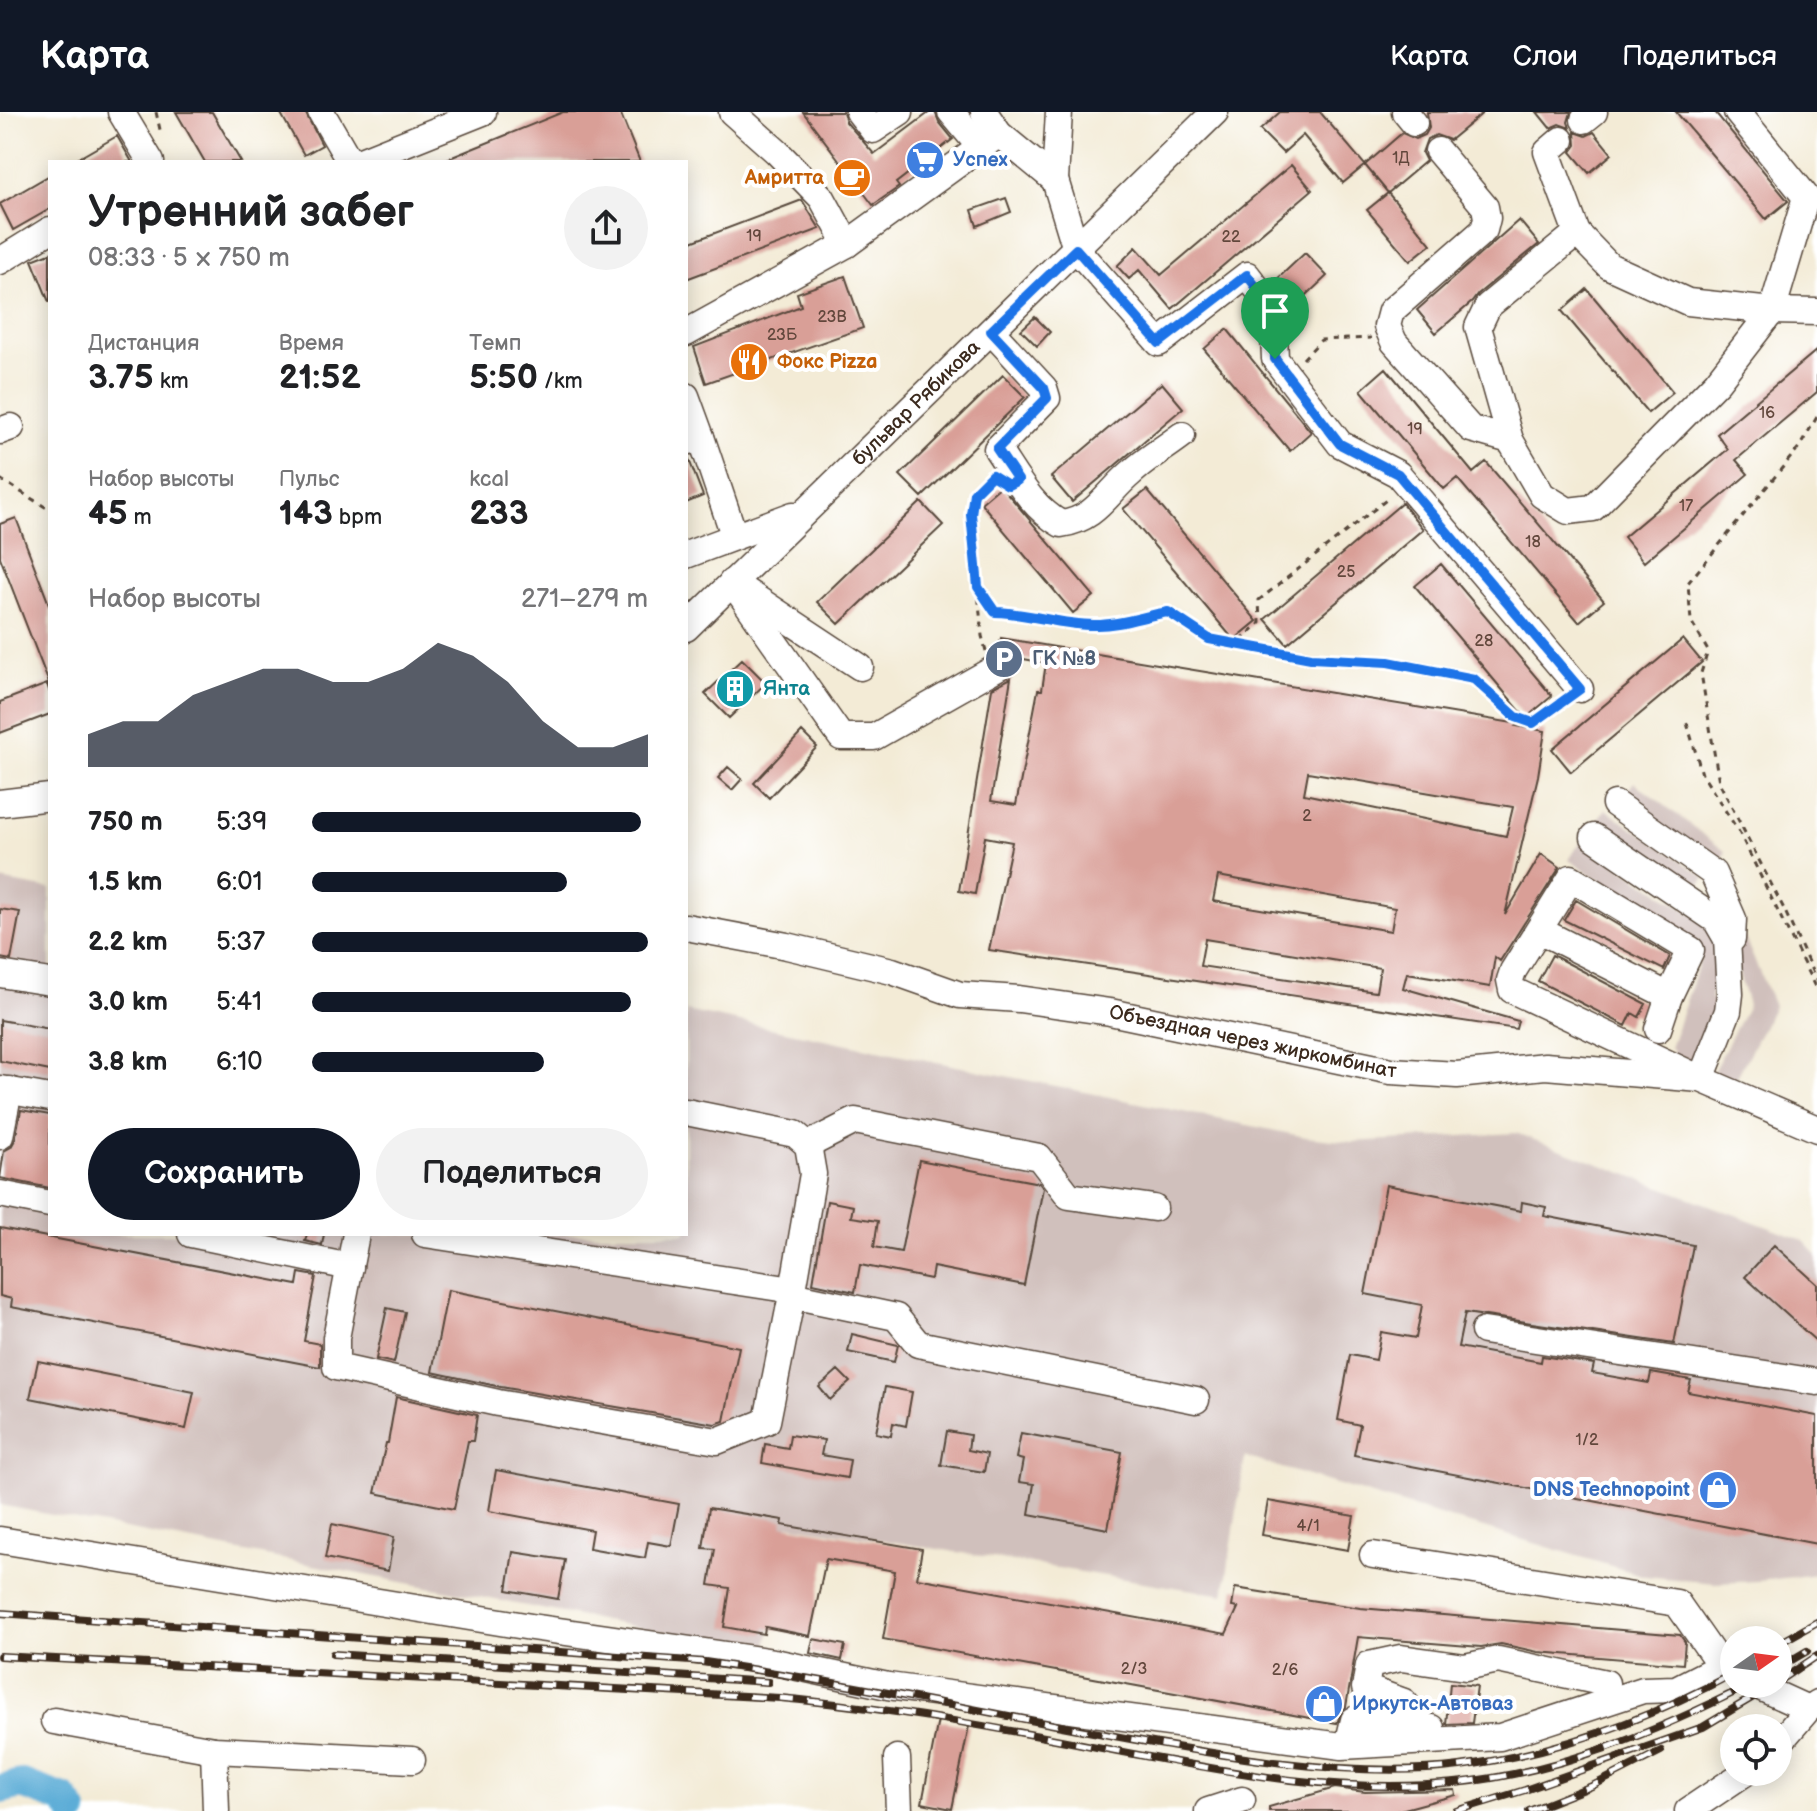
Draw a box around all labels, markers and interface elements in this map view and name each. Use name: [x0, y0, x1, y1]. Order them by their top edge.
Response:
text: Карта: [40, 34, 149, 79]
text: Карта: [1390, 40, 1469, 73]
text: Слои: [1513, 40, 1578, 73]
text: Поделиться: [1622, 40, 1777, 73]
supermarket icon: Успех: [904, 139, 946, 181]
place label: Успех: [953, 148, 1008, 172]
house number: 1Д: [1392, 149, 1410, 168]
cafe icon: Амритта: [831, 157, 873, 199]
place label: Амритта: [744, 166, 824, 190]
text: Утренний забег: [88, 186, 414, 239]
button: share: [564, 186, 648, 270]
house number: 19: [746, 227, 762, 246]
house number: 22: [1222, 228, 1241, 247]
text: 08:33 · 5 × 750 m: [88, 243, 290, 274]
pin: [1241, 277, 1309, 359]
icon: arrive: [1253, 289, 1297, 333]
house number: 23В: [817, 308, 847, 327]
house number: 23Б: [767, 326, 798, 345]
text: Дистанция: [88, 330, 199, 357]
text: Время: [279, 330, 344, 357]
text: Темп: [469, 330, 522, 357]
street label: бульвар Рябикова: [847, 335, 986, 471]
restaurant icon: Фокс Pizza: [728, 341, 770, 383]
place label: Фокс Pizza: [777, 350, 877, 374]
text: 3.75: [88, 357, 154, 398]
text: 21:52: [279, 357, 361, 398]
text: 5:50: [469, 357, 538, 398]
text: km: [154, 368, 189, 395]
text: /km: [538, 368, 583, 395]
house number: 16: [1759, 404, 1775, 423]
house number: 19: [1407, 420, 1423, 439]
text: Набор высоты: [88, 466, 234, 493]
text: Пульс: [279, 466, 339, 493]
text: kcal: [469, 466, 509, 493]
text: 45: [88, 493, 128, 534]
text: 143: [279, 493, 333, 534]
text: 233: [469, 493, 529, 534]
house number: 17: [1679, 497, 1693, 516]
text: m: [128, 504, 152, 531]
text: bpm: [333, 504, 382, 531]
house number: 18: [1525, 533, 1541, 552]
house number: 25: [1337, 563, 1355, 582]
text: Набор высоты: [88, 584, 261, 615]
text: 271–279 m: [521, 584, 648, 615]
house number: 28: [1475, 632, 1493, 651]
parking icon: ГК №8: [983, 638, 1025, 680]
place label: ГК №8: [1032, 647, 1096, 671]
building icon: Янта: [714, 668, 756, 710]
place label: Янта: [763, 677, 810, 701]
text: 750 m: [88, 807, 163, 838]
text: 5:39: [216, 807, 267, 838]
house number: 2: [1302, 807, 1312, 826]
text: 1.5 km: [88, 867, 163, 898]
text: 6:01: [216, 867, 263, 898]
text: 2.2 km: [88, 927, 168, 958]
text: 5:37: [216, 927, 265, 958]
text: 3.0 km: [88, 987, 168, 1018]
text: 5:41: [216, 987, 262, 1018]
street label: Объездная через жиркомбинат: [1107, 1000, 1398, 1083]
text: 3.8 km: [88, 1047, 167, 1078]
text: 6:10: [216, 1047, 263, 1078]
button: Сохранить: [88, 1128, 360, 1220]
button: Поделиться: [376, 1128, 648, 1220]
house number: 1/2: [1576, 1431, 1599, 1450]
shop icon: DNS Technopoint: [1697, 1469, 1739, 1511]
place label: DNS Technopoint: [1533, 1478, 1690, 1502]
house number: 4/1: [1296, 1517, 1320, 1536]
north arrow: [1720, 1626, 1792, 1698]
map controls: [1720, 1626, 1792, 1786]
house number: 2/3: [1121, 1660, 1147, 1679]
house number: 2/6: [1272, 1661, 1298, 1680]
shop icon: Иркутск-Автоваз: [1303, 1683, 1345, 1725]
place label: Иркутск-Автоваз: [1352, 1692, 1513, 1716]
button: locate: [1720, 1714, 1792, 1786]

